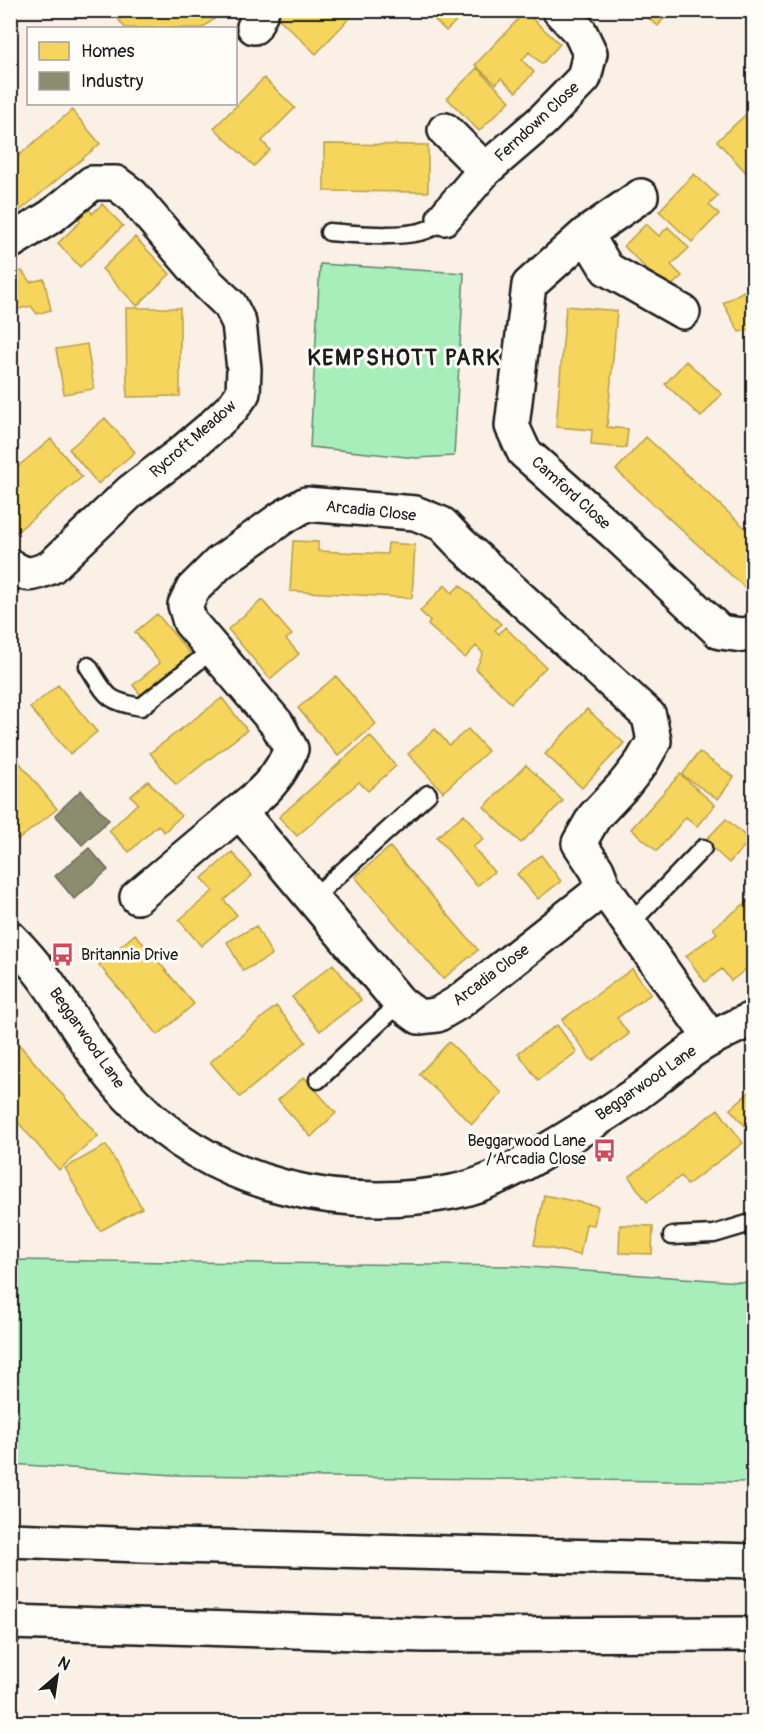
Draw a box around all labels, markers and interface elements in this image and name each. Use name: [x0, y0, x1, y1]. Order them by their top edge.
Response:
legend: [27, 27, 237, 105]
text: Homes: [81, 40, 134, 63]
text: Industry: [81, 70, 144, 93]
street label: Ferndown Close: [491, 78, 584, 166]
district label: KEMPSHOTT PARK: [307, 344, 501, 372]
street label: Rycroft Meadow: [146, 396, 241, 482]
street label: Camford Close: [527, 452, 615, 534]
street label: Arcadia Close: [325, 496, 417, 526]
street label: Arcadia Close: [449, 940, 533, 1010]
bus stop icon: Britannia Drive: [50, 942, 76, 968]
place label: Britannia Drive: [81, 945, 178, 965]
street label: Beggarwood Lane: [45, 984, 129, 1092]
street label: Beggarwood Lane: [592, 1041, 700, 1125]
place label: Beggarwood Lane / Arcadia Close: [468, 1131, 586, 1169]
bus stop icon: Beggarwood Lane / Arcadia Close: [591, 1137, 617, 1163]
north arrow: [27, 1646, 87, 1706]
text: N: [54, 1652, 74, 1675]

